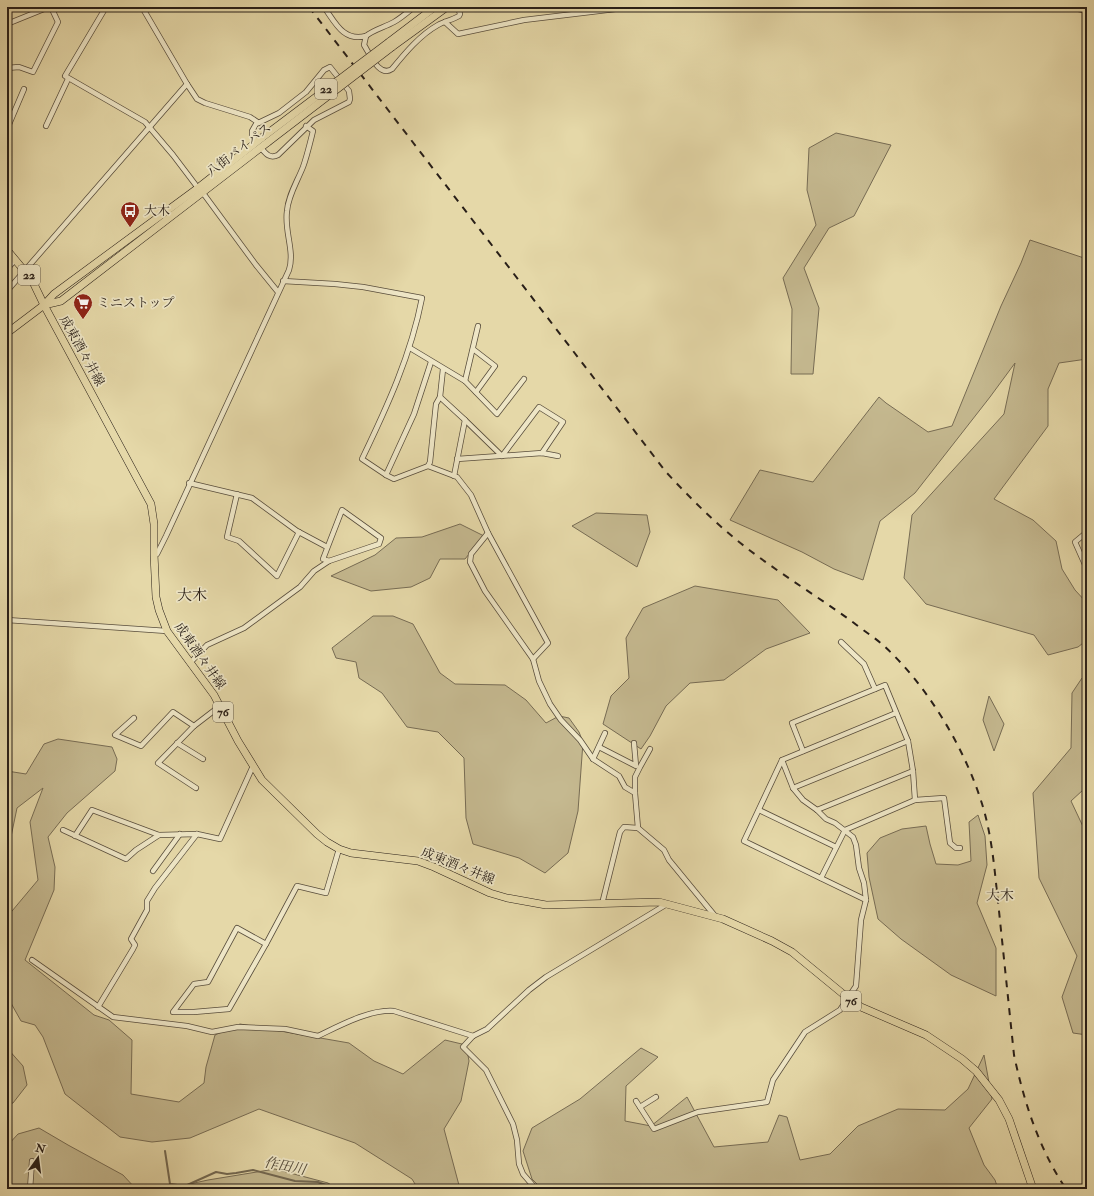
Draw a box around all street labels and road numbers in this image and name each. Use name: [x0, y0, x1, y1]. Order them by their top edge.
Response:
road number: 22: [315, 79, 337, 99]
street label: 八街バイパス: [203, 120, 275, 180]
road number: 22: [18, 265, 40, 285]
street label: 成東酒々井線: [56, 313, 108, 389]
street label: 成東酒々井線: [171, 619, 229, 693]
road number: 76: [213, 702, 233, 722]
street label: 成東酒々井線: [419, 844, 497, 888]
road number: 76: [841, 991, 861, 1011]

